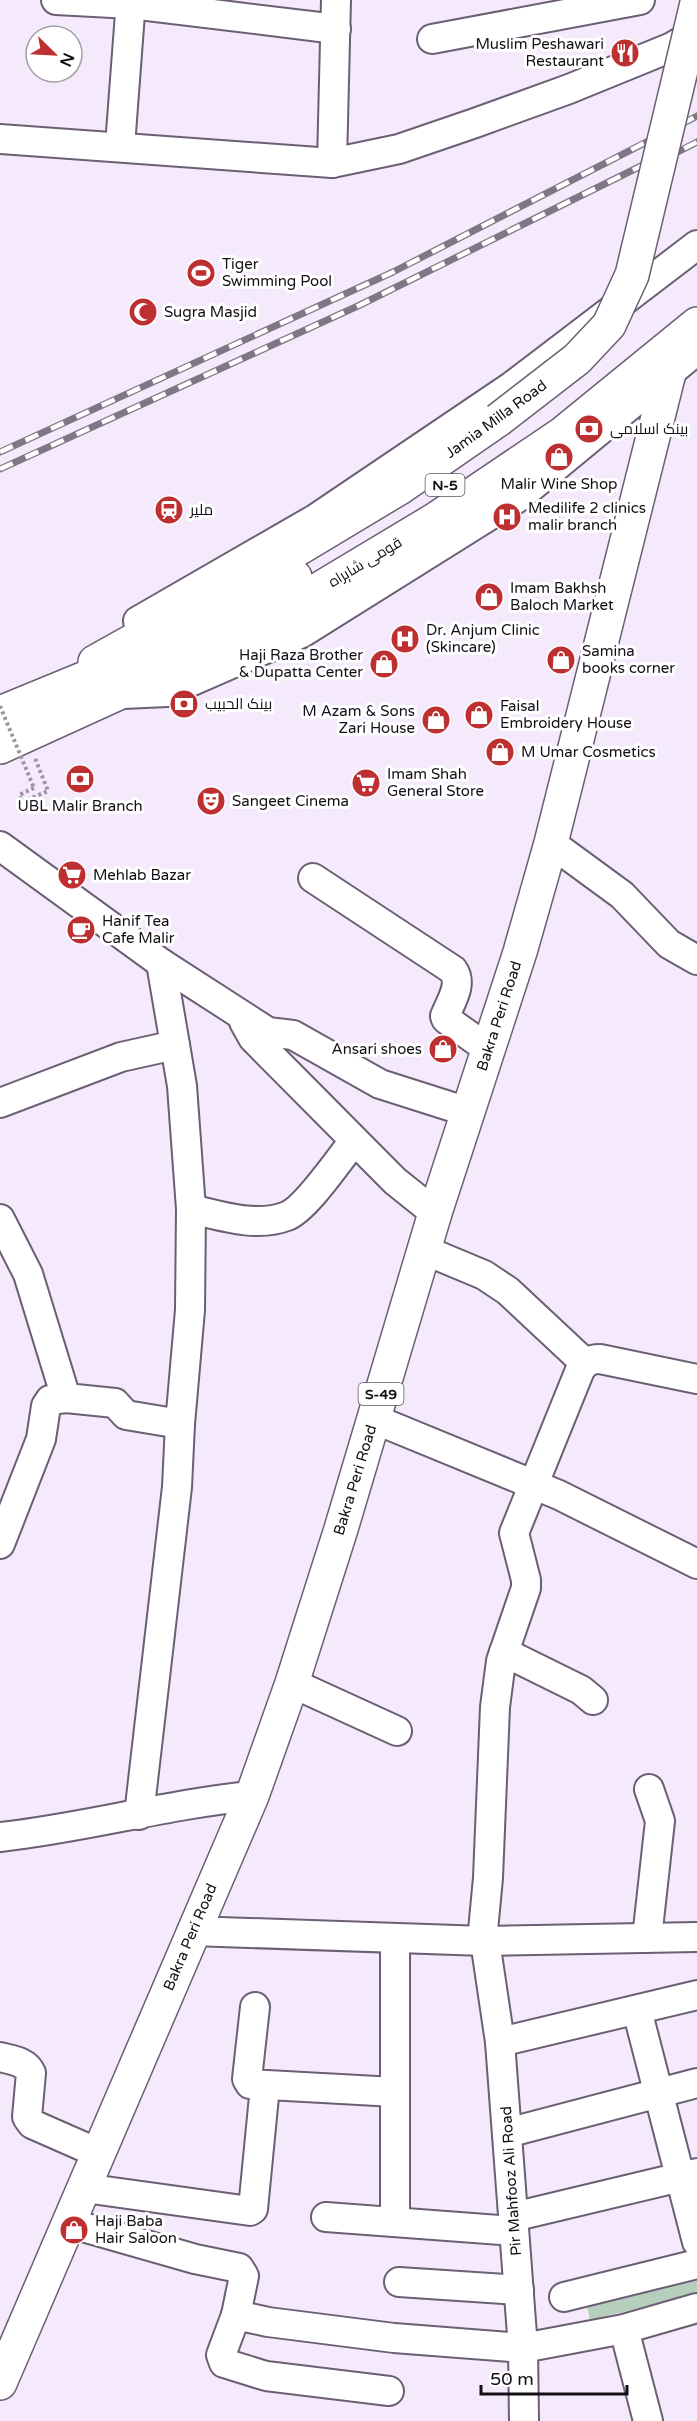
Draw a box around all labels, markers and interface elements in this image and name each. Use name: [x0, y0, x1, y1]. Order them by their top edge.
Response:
north arrow: [24, 24, 84, 84]
place label: Muslim Peshawari Restaurant: [476, 35, 604, 70]
restaurant icon: Muslim Peshawari Restaurant: [609, 37, 641, 69]
text: N: [55, 50, 79, 70]
place label: Tiger Swimming Pool: [222, 255, 332, 290]
sports icon: Tiger Swimming Pool: [185, 257, 217, 289]
mosque icon: Sugra Masjid: [127, 296, 159, 328]
place label: Sugra Masjid: [164, 303, 257, 321]
street label: Jamia Milla Road: [442, 376, 550, 462]
bank icon: بینک اسلامی: [573, 413, 605, 445]
place label: بینک اسلامی: [610, 420, 688, 439]
shop icon: Malir Wine Shop: [543, 441, 575, 473]
road number: N-5: [426, 474, 464, 496]
place label: Malir Wine Shop: [500, 475, 618, 493]
station icon: ملیر: [153, 494, 185, 526]
place label: Medilife 2 clinics malir branch: [528, 499, 646, 534]
place label: ملیر: [189, 501, 213, 519]
hospital icon: Medilife 2 clinics malir branch: [491, 501, 523, 533]
street label: قومی شاہراہ: [325, 533, 406, 592]
place label: Imam Bakhsh Baloch Market: [510, 579, 614, 614]
shop icon: Imam Bakhsh Baloch Market: [473, 581, 505, 613]
place label: Dr. Anjum Clinic (Skincare): [426, 621, 540, 656]
hospital icon: Dr. Anjum Clinic (Skincare): [389, 623, 421, 655]
place label: Samina books corner: [582, 642, 675, 677]
shop icon: Samina books corner: [545, 644, 577, 676]
place label: Haji Raza Brother & Dupatta Center: [239, 646, 363, 681]
shop icon: Haji Raza Brother & Dupatta Center: [368, 648, 400, 680]
bank icon: بينک الحبيب: [168, 688, 200, 720]
place label: بينک الحبيب: [205, 695, 272, 713]
place label: Faisal Embroidery House: [500, 697, 632, 732]
shop icon: Faisal Embroidery House: [463, 699, 495, 731]
place label: M Azam & Sons Zari House: [302, 702, 415, 737]
shop icon: M Azam & Sons Zari House: [420, 704, 452, 736]
shop icon: M Umar Cosmetics: [484, 736, 516, 768]
place label: M Umar Cosmetics: [521, 743, 656, 761]
bank icon: UBL Malir Branch: [64, 763, 96, 795]
place label: Imam Shah General Store: [387, 765, 484, 800]
supermarket icon: Imam Shah General Store: [350, 767, 382, 799]
theatre icon: Sangeet Cinema: [195, 785, 227, 817]
place label: Sangeet Cinema: [232, 792, 349, 810]
place label: UBL Malir Branch: [17, 797, 143, 815]
supermarket icon: Mehlab Bazar: [56, 859, 88, 891]
place label: Mehlab Bazar: [93, 866, 191, 884]
place label: Hanif Tea Cafe Malir: [102, 912, 175, 947]
cafe icon: Hanif Tea Cafe Malir: [65, 914, 97, 946]
street label: Bakra Peri Road: [473, 959, 525, 1073]
shop icon: Ansari shoes: [427, 1033, 459, 1065]
place label: Ansari shoes: [332, 1040, 422, 1058]
road number: S-49: [358, 1383, 404, 1405]
street label: Bakra Peri Road: [330, 1423, 380, 1537]
street label: Bakra Peri Road: [159, 1881, 221, 1993]
street label: Pir Mahfooz Ali Road: [497, 2105, 525, 2257]
place label: Haji Baba Hair Saloon: [95, 2212, 177, 2247]
shop icon: Haji Baba Hair Saloon: [58, 2214, 90, 2246]
scale bar: [481, 2358, 626, 2396]
text: 50 m: [490, 2368, 534, 2390]

